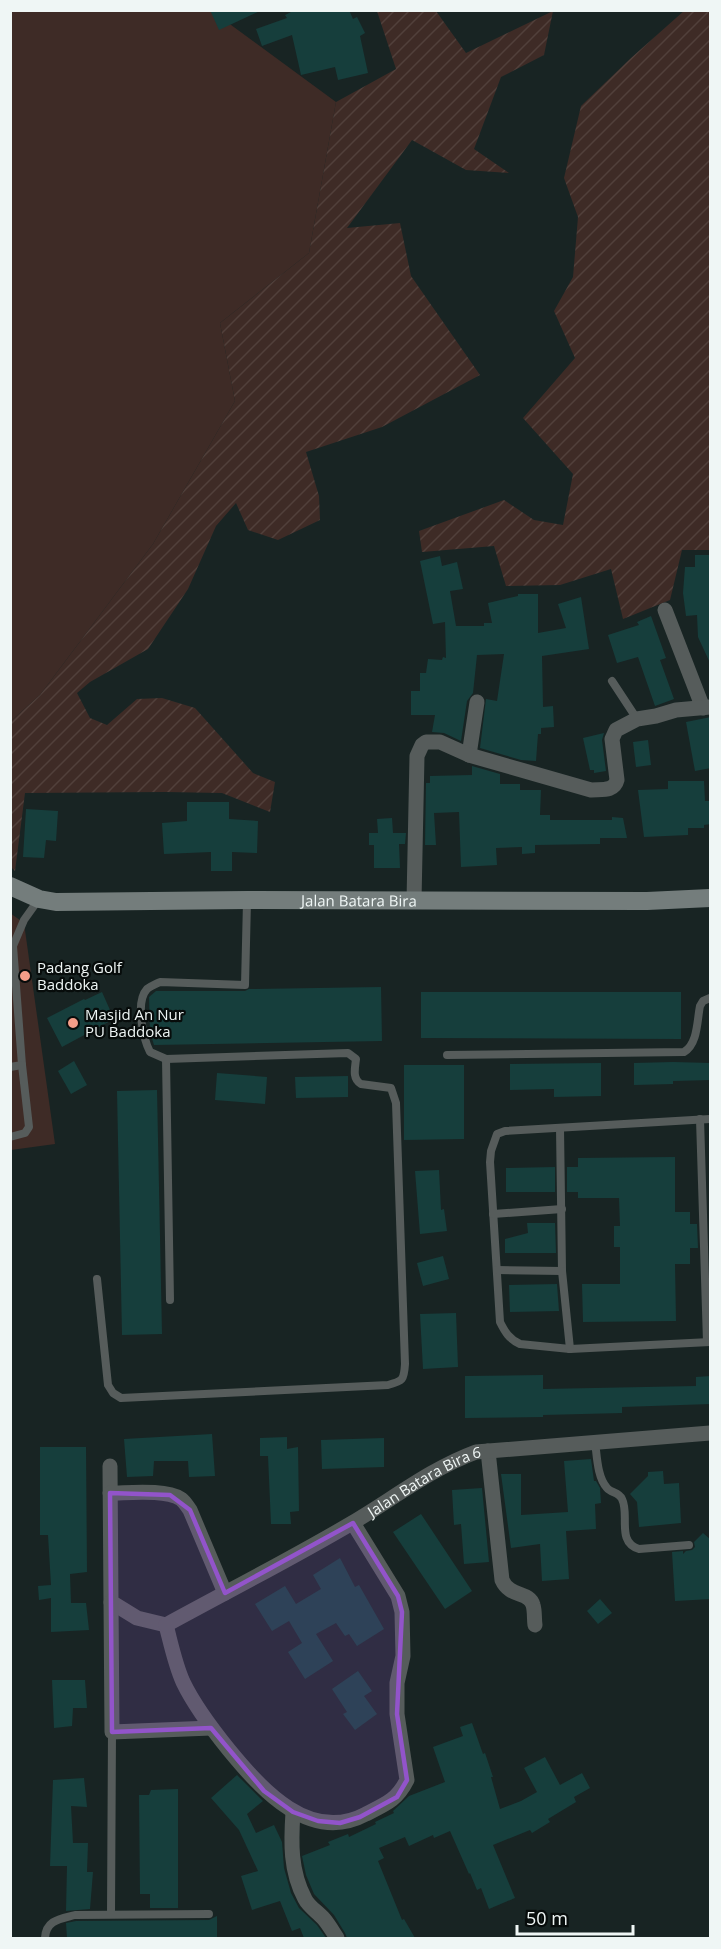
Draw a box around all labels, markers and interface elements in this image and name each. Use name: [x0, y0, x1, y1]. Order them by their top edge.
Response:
street label: Jalan Batara Bira: [299, 890, 417, 910]
place label: Padang Golf Baddoka: [37, 957, 123, 994]
marker: Padang Golf Baddoka: [18, 969, 32, 983]
place label: Masjid An Nur PU Baddoka: [85, 1004, 184, 1041]
marker: Masjid An Nur PU Baddoka: [66, 1016, 80, 1030]
street label: Jalan Batara Bira 6: [362, 1442, 482, 1522]
scale bar: [517, 1898, 632, 1936]
text: 50 m: [526, 1906, 568, 1930]

